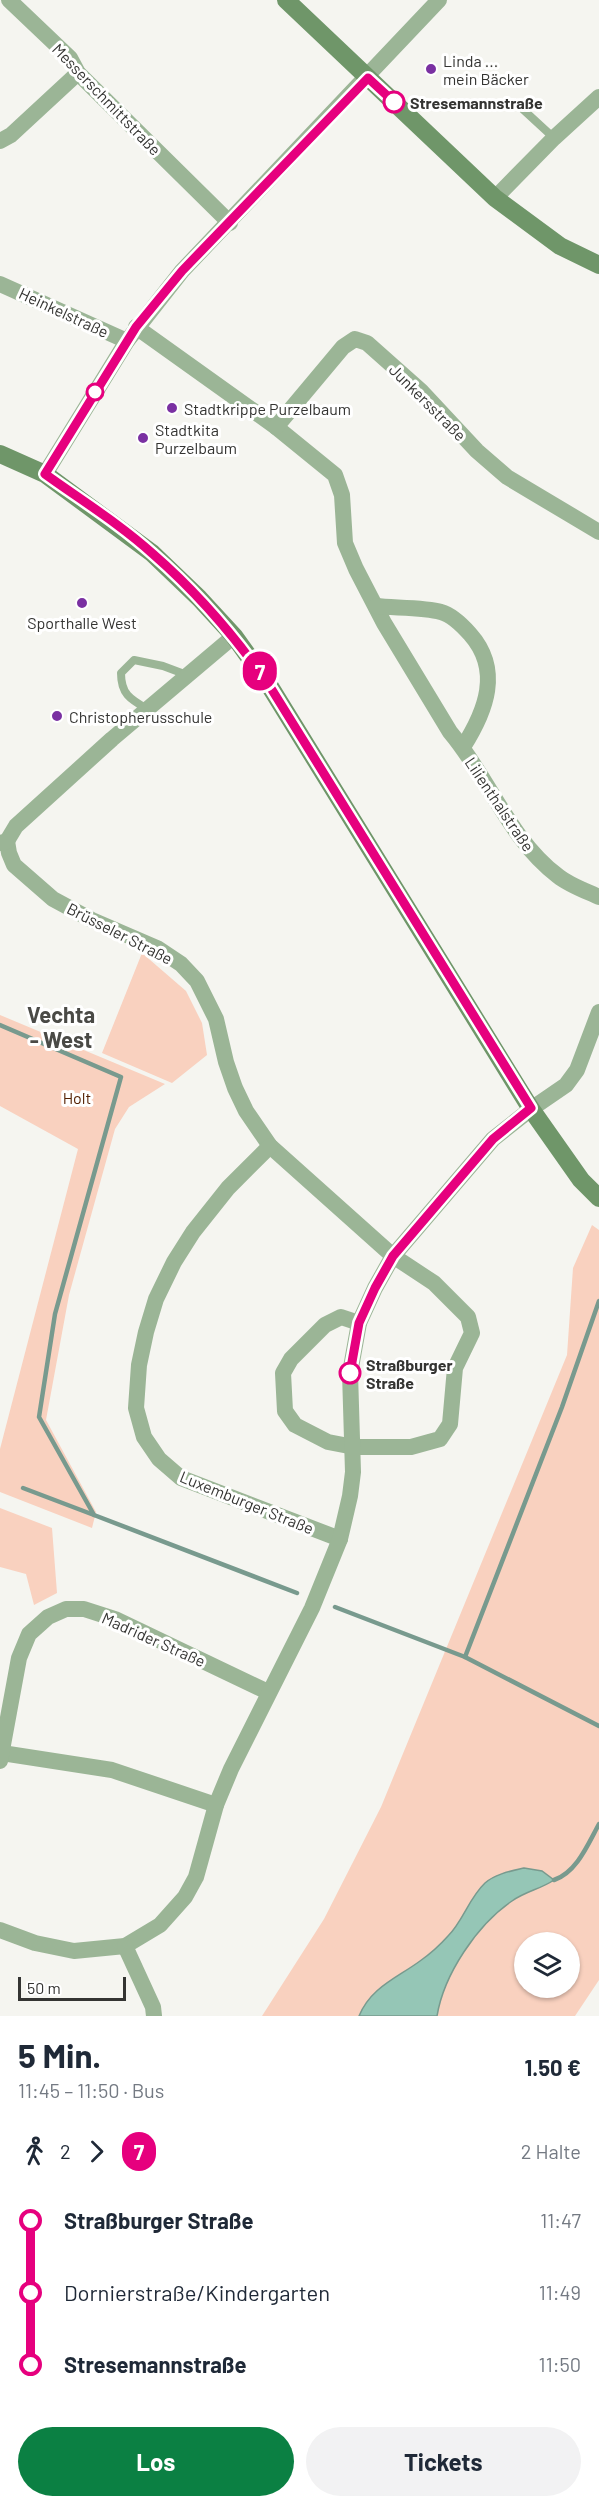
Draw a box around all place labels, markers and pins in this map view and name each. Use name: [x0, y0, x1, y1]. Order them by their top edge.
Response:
place label: Linda ... mein Bäcker: [443, 51, 529, 88]
marker: Linda ... mein Bäcker: [424, 62, 438, 76]
marker: Stresemannstraße: [383, 91, 405, 113]
place label: Stresemannstraße: [410, 93, 543, 112]
unlabelled marker: [86, 383, 104, 401]
place label: Stadtkrippe Purzelbaum: [184, 399, 351, 418]
marker: Stadtkrippe Purzelbaum: [165, 401, 179, 415]
place label: Stadtkita Purzelbaum: [155, 420, 237, 457]
marker: Stadtkita Purzelbaum: [136, 431, 150, 445]
marker: Sporthalle West: [75, 596, 89, 610]
place label: Sporthalle West: [27, 613, 137, 632]
place label: Christopherusschule: [69, 707, 212, 726]
marker: Christopherusschule: [50, 709, 64, 723]
place label: Straßburger Straße: [366, 1355, 453, 1392]
marker: Straßburger Straße: [339, 1362, 361, 1384]

